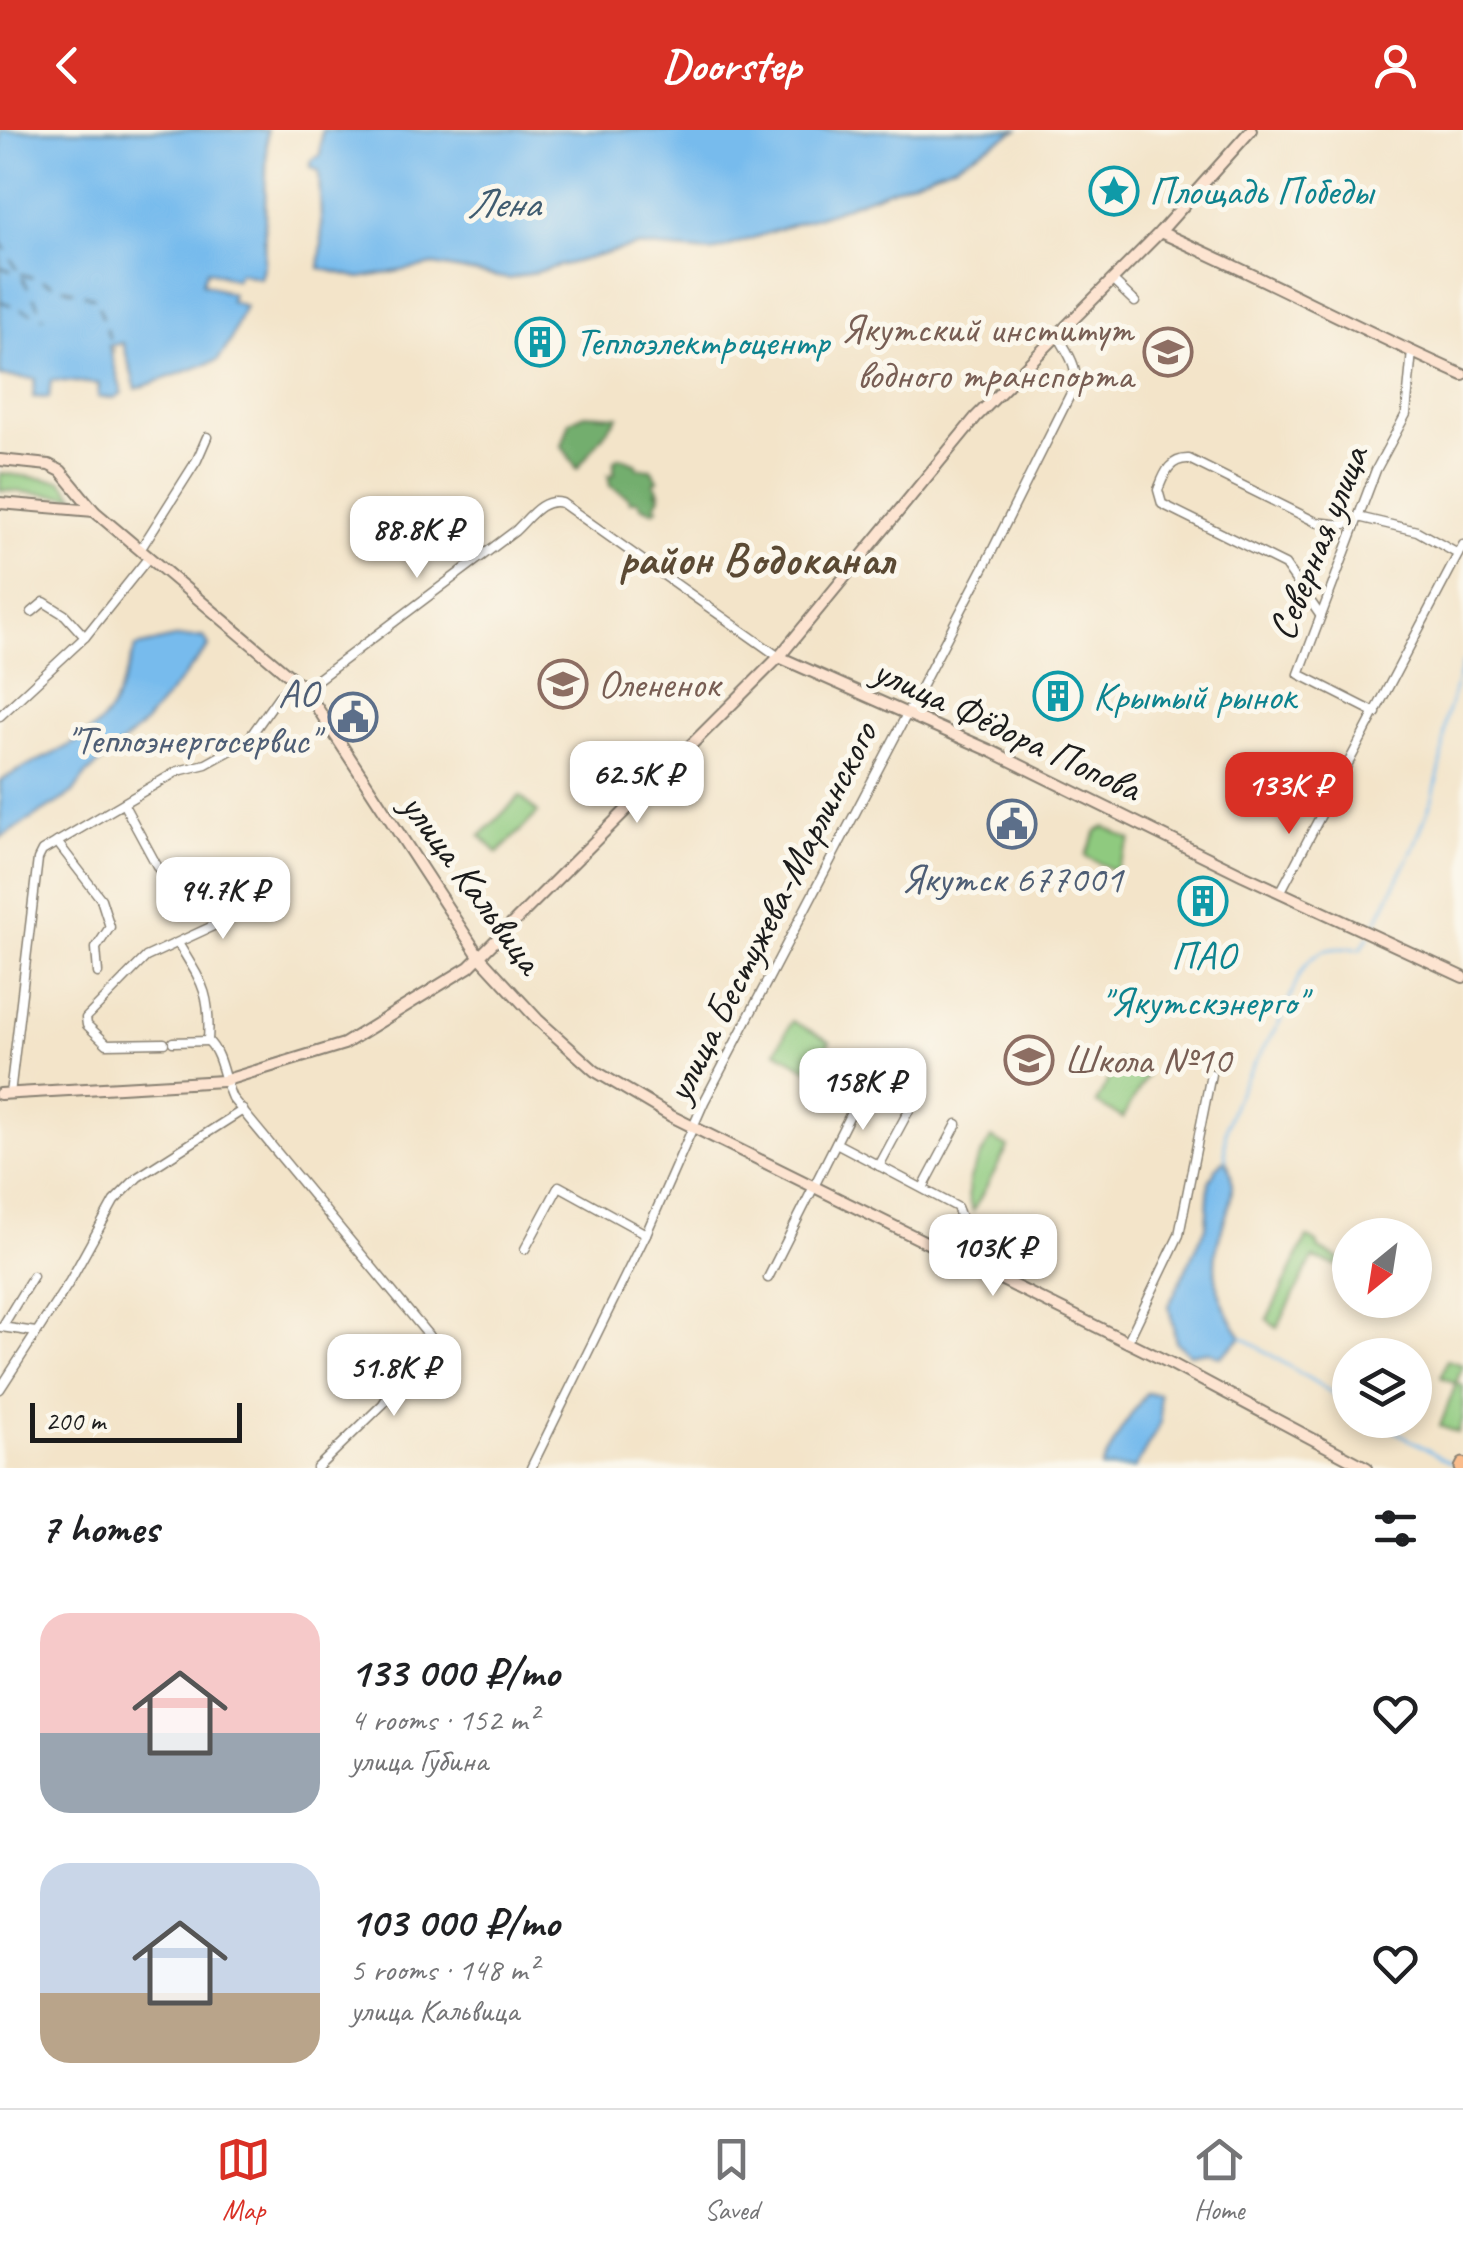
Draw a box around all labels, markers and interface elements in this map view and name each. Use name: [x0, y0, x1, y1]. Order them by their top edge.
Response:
text: Doorstep: [662, 37, 801, 94]
icon: back: [40, 38, 95, 93]
icon: person: [1368, 38, 1423, 93]
place icon: Площадь Победы: [1088, 165, 1140, 217]
place label: Площадь Победы: [1149, 166, 1376, 216]
water label: Лена: [467, 177, 543, 230]
place label: Якутский институт водного транспорта: [840, 304, 1137, 400]
building icon: Теплоэлектроцентр: [514, 316, 566, 368]
place label: Теплоэлектроцентр: [575, 317, 832, 367]
school or university icon: Якутский институт водного транспорта: [1142, 326, 1194, 378]
street label: Северная улица: [1257, 437, 1380, 647]
pin: 88.8K ₽: [325, 496, 509, 581]
text: 88.8K ₽: [372, 508, 462, 549]
district label: район Водоканал: [619, 531, 897, 588]
street label: улица Фёдора Попова: [864, 644, 1151, 814]
school or university icon: Олененок: [537, 658, 589, 710]
place label: Олененок: [598, 659, 723, 709]
place label: АО "Теплоэнергосервис": [66, 669, 326, 765]
building icon: Крытый рынок: [1032, 670, 1084, 722]
place label: Крытый рынок: [1093, 671, 1299, 721]
public building icon: АО "Теплоэнергосервис": [327, 691, 379, 743]
street label: улица Бестужева-Марлинского: [653, 712, 889, 1112]
pin: 62.5K ₽: [545, 741, 729, 826]
pin: 133K ₽: [1208, 752, 1370, 837]
text: 62.5K ₽: [592, 753, 682, 794]
text: 133K ₽: [1247, 764, 1331, 805]
street label: улица Кальвица: [389, 781, 556, 986]
public building icon: Якутск 677001: [986, 798, 1038, 850]
place label: Якутск 677001: [901, 854, 1125, 904]
pin: 94.7K ₽: [131, 857, 315, 942]
text: 94.7K ₽: [178, 869, 268, 910]
building icon: ПАО "Якутскэнерго": [1177, 875, 1229, 927]
place label: ПАО "Якутскэнерго": [1101, 931, 1313, 1027]
school or university icon: Школа №10: [1003, 1034, 1055, 1086]
place label: Школа №10: [1064, 1035, 1234, 1085]
pin: 158K ₽: [782, 1048, 944, 1133]
text: 158K ₽: [821, 1060, 905, 1101]
pin: 103K ₽: [912, 1214, 1074, 1299]
north arrow: [1332, 1218, 1432, 1318]
map controls: [1332, 1218, 1432, 1438]
text: 103K ₽: [951, 1226, 1035, 1267]
pin: 51.8K ₽: [302, 1334, 486, 1419]
button: layers: [1332, 1338, 1432, 1438]
text: 51.8K ₽: [349, 1346, 439, 1387]
scale bar: [30, 1398, 242, 1442]
text: 200 m: [45, 1403, 105, 1438]
icon: filters: [1368, 1501, 1423, 1556]
text: 7 homes: [40, 1502, 158, 1555]
text: 133 000 ₽/mo: [350, 1646, 559, 1699]
icon: home: [120, 1653, 240, 1773]
icon: heart: [1368, 1686, 1423, 1741]
text: 4 rooms · 152 m²: [350, 1699, 537, 1740]
text: улица Губина: [350, 1740, 488, 1781]
text: 103 000 ₽/mo: [350, 1896, 559, 1949]
icon: home: [120, 1903, 240, 2023]
icon: heart: [1368, 1936, 1423, 1991]
text: 5 rooms · 148 m²: [350, 1949, 537, 1990]
text: улица Кальвица: [350, 1990, 519, 2031]
tab: Map: [216, 2132, 271, 2227]
tab: Saved: [704, 2132, 759, 2227]
tab: Home: [1192, 2132, 1247, 2227]

